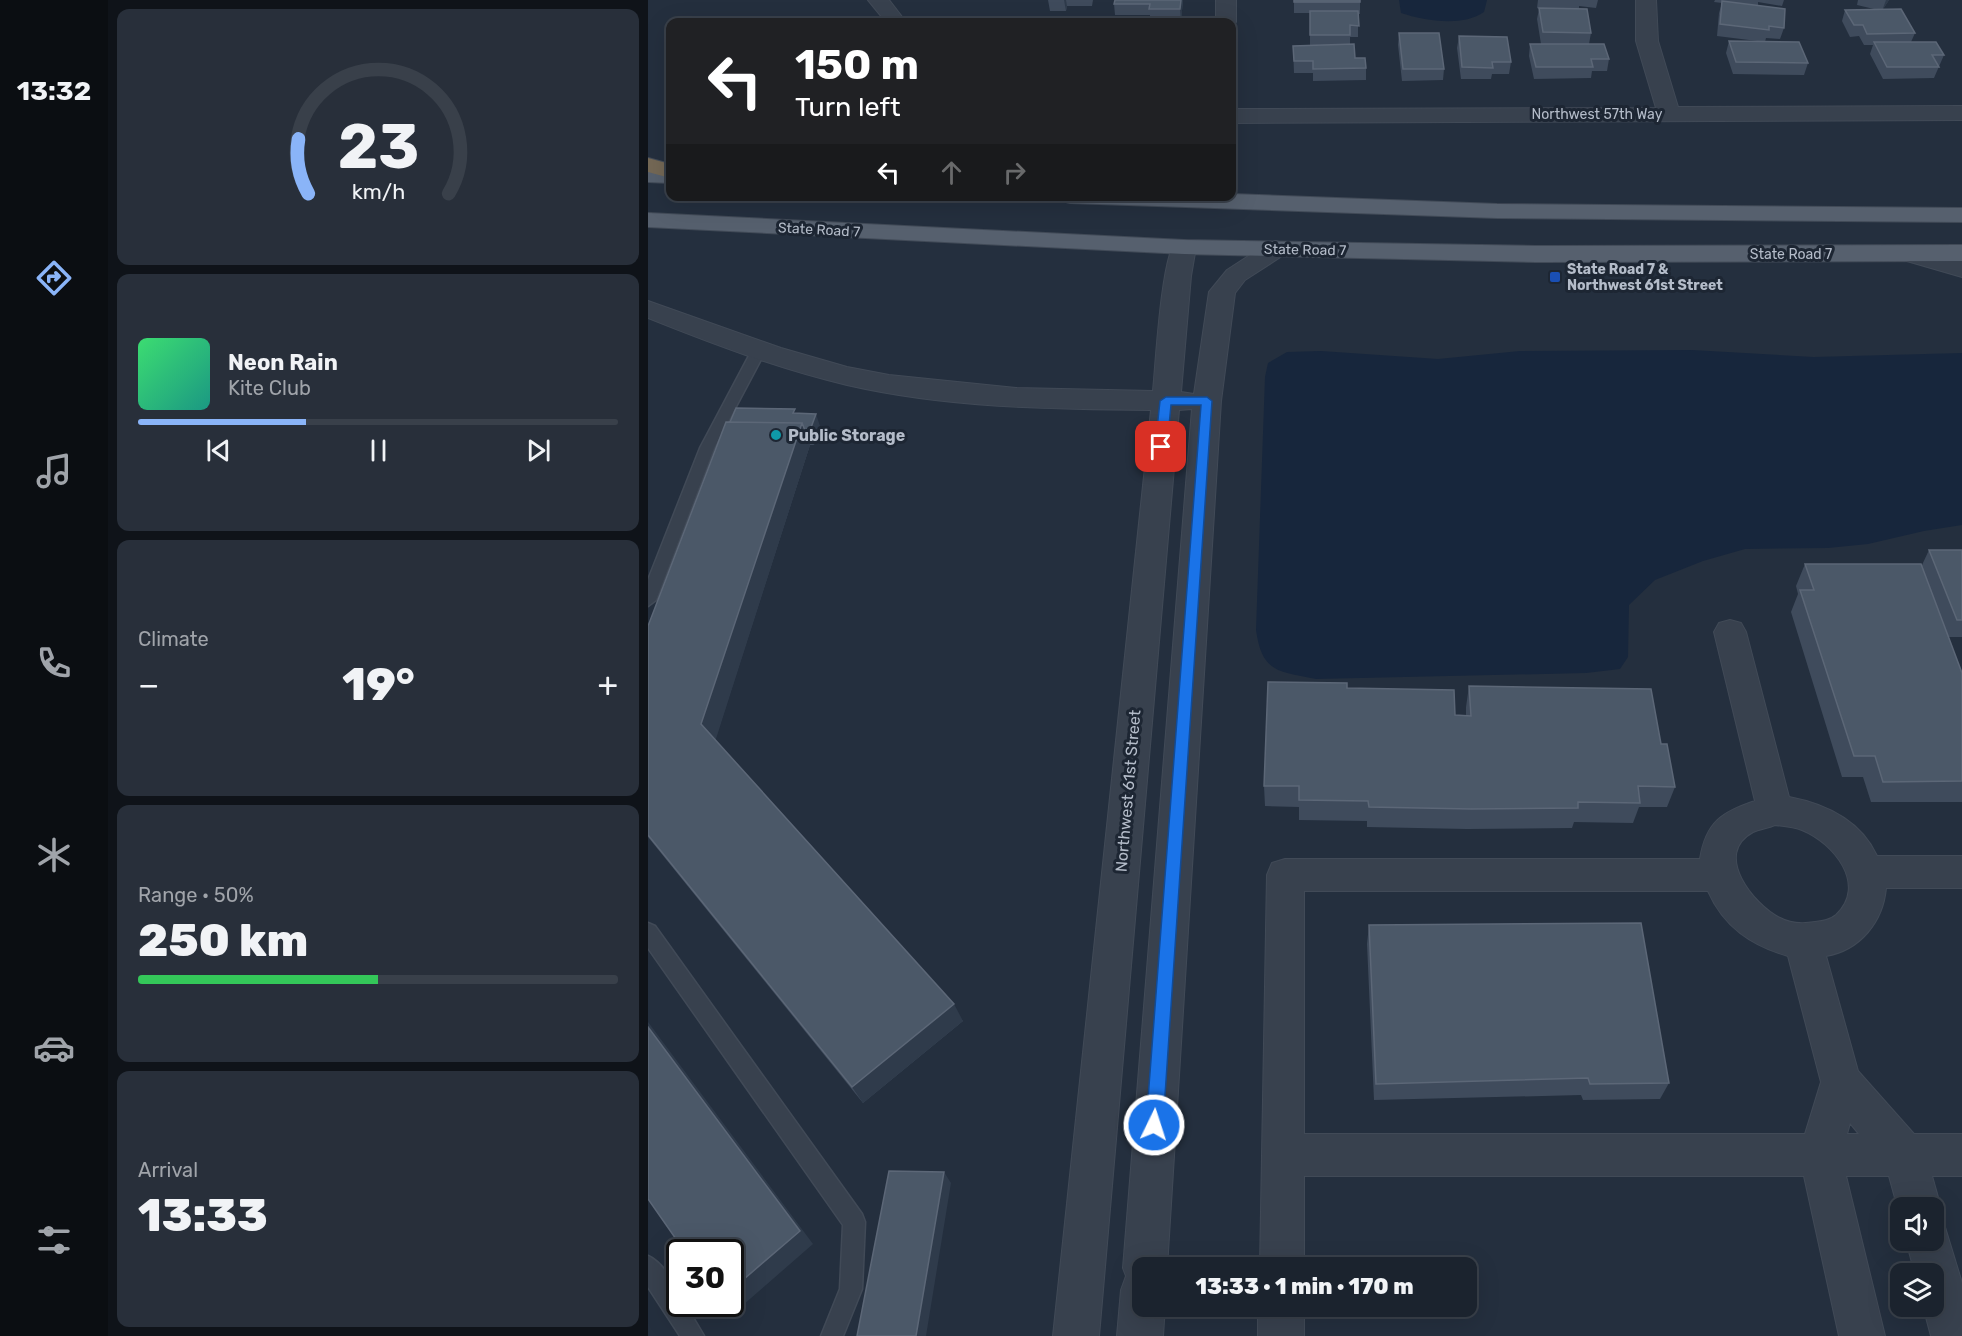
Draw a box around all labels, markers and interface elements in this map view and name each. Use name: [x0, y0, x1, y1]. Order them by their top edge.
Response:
text: 150 m: [795, 40, 919, 90]
icon: left: [696, 42, 774, 120]
text: 13:32: [17, 75, 91, 107]
text: Turn left: [795, 91, 900, 123]
street label: Northwest 57th Way: [1532, 106, 1663, 123]
text: 23: [337, 110, 419, 184]
icon: left: [872, 156, 905, 189]
icon: ahead: [935, 156, 968, 189]
icon: right: [998, 156, 1031, 189]
text: km/h: [351, 180, 405, 205]
street label: State Road 7: [777, 219, 861, 241]
street label: State Road 7: [1264, 241, 1346, 259]
street label: State Road 7: [1750, 246, 1832, 263]
icon: directions: [33, 257, 75, 299]
place label: State Road 7 & Northwest 61st Street: [1567, 261, 1723, 294]
marker: State Road 7 & Northwest 61st Street: [1548, 270, 1562, 284]
text: Neon Rain: [228, 349, 338, 376]
text: Kite Club: [228, 376, 311, 400]
pin: [1135, 421, 1186, 472]
place label: Public Storage: [788, 426, 905, 445]
marker: Public Storage: [769, 428, 783, 442]
icon: arrive: [1144, 430, 1177, 463]
icon: previous: [202, 434, 235, 467]
icon: pause: [362, 434, 395, 467]
icon: next: [522, 434, 555, 467]
icon: music: [33, 450, 75, 492]
text: Climate: [138, 627, 209, 651]
icon: phone: [33, 642, 75, 684]
text: 19°: [342, 658, 415, 711]
text: −: [138, 665, 159, 704]
text: +: [597, 665, 618, 704]
street label: Northwest 61st Street: [1111, 709, 1145, 873]
icon: climate: [33, 834, 75, 876]
text: Range · 50%: [138, 883, 254, 907]
text: 250 km: [138, 914, 308, 967]
icon: car: [33, 1027, 75, 1069]
position arrow: [1122, 1093, 1186, 1157]
text: Arrival: [138, 1158, 198, 1182]
text: 13:33: [138, 1189, 268, 1242]
map controls: [1890, 1197, 1944, 1317]
button: sound: [1890, 1197, 1944, 1251]
icon: filters: [33, 1219, 75, 1261]
speed limit sign: 30: [666, 1239, 744, 1317]
button: layers: [1890, 1263, 1944, 1317]
text: 13:33 · 1 min · 170 m: [1195, 1273, 1414, 1300]

